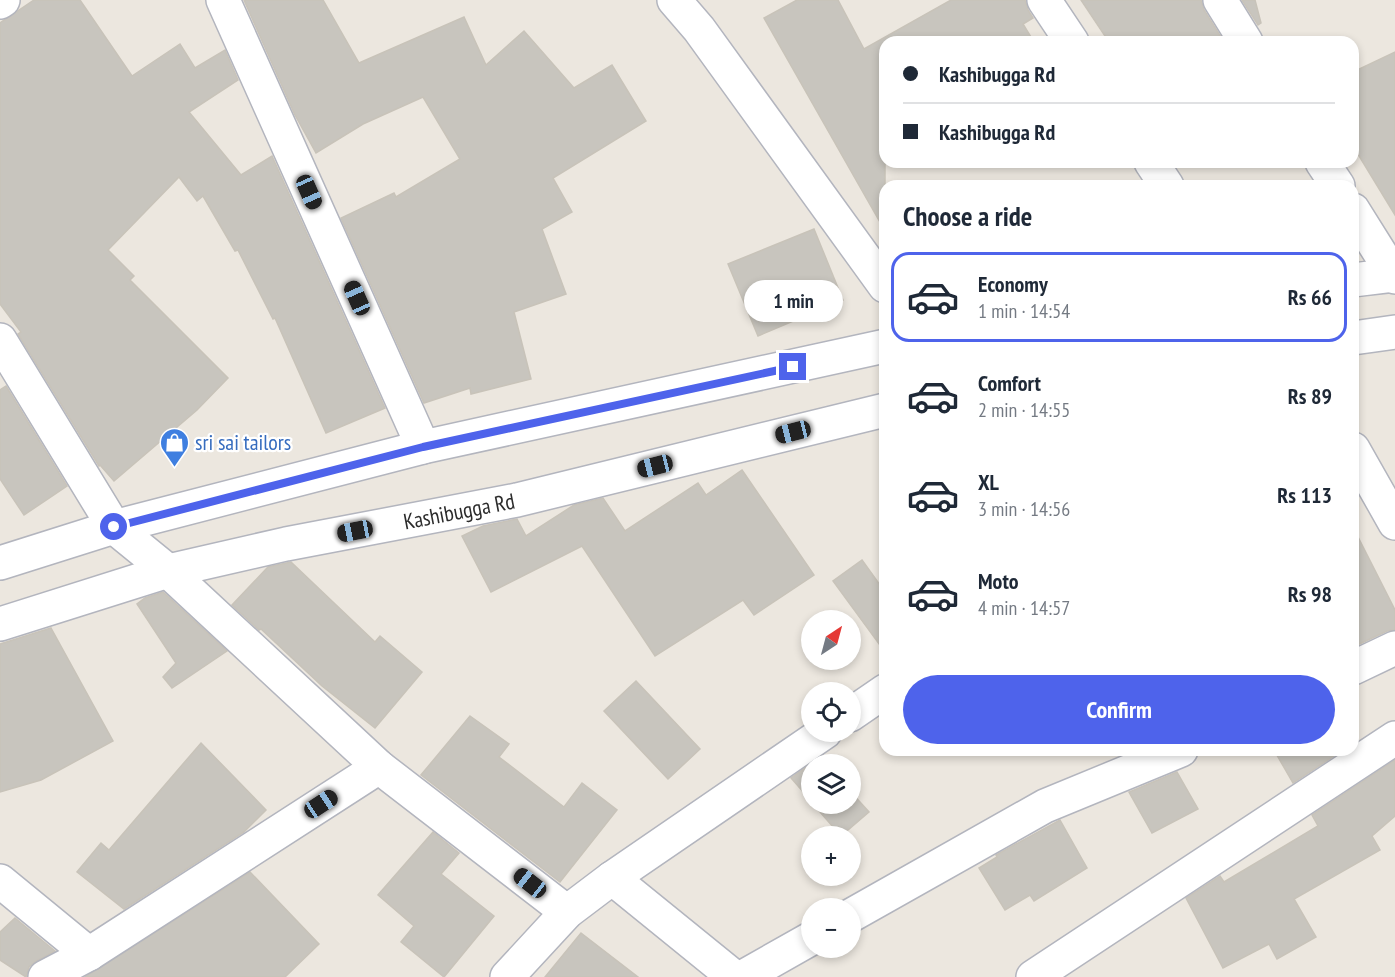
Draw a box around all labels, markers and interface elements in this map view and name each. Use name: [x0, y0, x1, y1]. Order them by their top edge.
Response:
text: Kashibugga Rd: [939, 60, 1055, 88]
text: Kashibugga Rd: [939, 118, 1055, 146]
car: [293, 172, 325, 212]
text: Choose a ride: [903, 199, 1032, 233]
icon: car: [906, 270, 960, 324]
text: Economy: [978, 270, 1048, 298]
car: [341, 278, 373, 318]
callout: 1 min: [744, 280, 842, 322]
text: Rs 66: [1288, 283, 1332, 311]
text: 1 min: [773, 288, 814, 314]
text: 1 min · 14:54: [978, 298, 1070, 324]
route end: [779, 353, 806, 380]
icon: car: [906, 369, 960, 423]
text: Comfort: [978, 369, 1041, 397]
text: Rs 89: [1288, 382, 1332, 410]
text: 2 min · 14:55: [978, 397, 1070, 423]
car: [773, 419, 813, 445]
shop icon: sri sai tailors: [158, 426, 190, 468]
place label: sri sai tailors: [195, 428, 291, 456]
car: [635, 453, 675, 479]
icon: car: [906, 468, 960, 522]
text: XL: [978, 468, 999, 496]
text: Rs 113: [1277, 481, 1332, 509]
street label: Kashibugga Rd: [401, 487, 517, 535]
text: 3 min · 14:56: [978, 496, 1070, 522]
route start: [100, 513, 127, 540]
car: [336, 519, 374, 543]
icon: car: [906, 567, 960, 621]
text: Moto: [978, 567, 1019, 595]
text: Rs 98: [1288, 580, 1332, 608]
text: 4 min · 14:57: [978, 595, 1070, 621]
north arrow: [801, 610, 861, 670]
map controls: [801, 610, 861, 958]
button: Confirm: [903, 675, 1335, 744]
button: locate: [801, 682, 861, 742]
button: layers: [801, 754, 861, 814]
car: [301, 787, 341, 821]
button: +: [801, 826, 861, 886]
car: [510, 865, 550, 901]
button: −: [801, 898, 861, 958]

